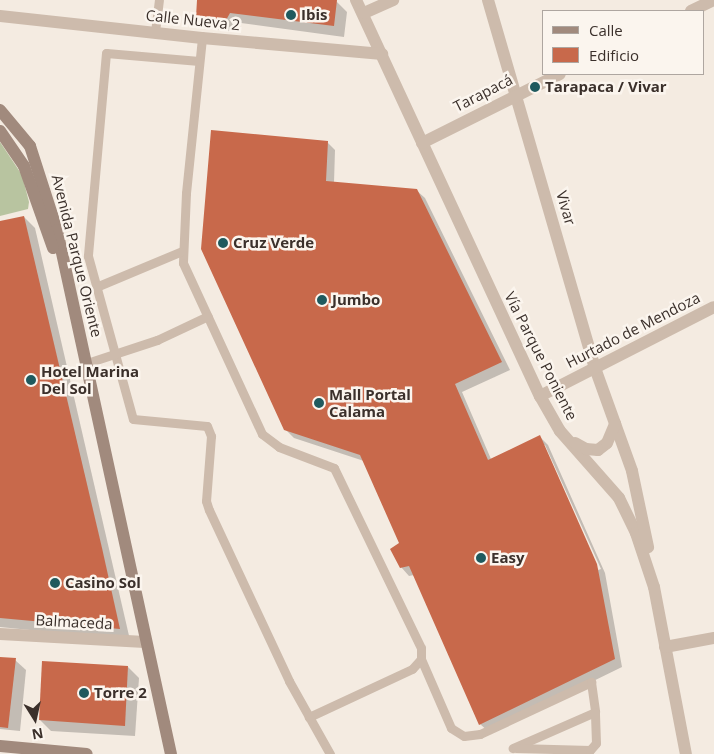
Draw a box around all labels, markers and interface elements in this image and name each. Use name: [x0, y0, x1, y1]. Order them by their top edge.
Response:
street label: Calle Nueva 2: [145, 6, 241, 34]
place label: Ibis: [301, 6, 327, 24]
marker: Ibis: [285, 9, 297, 21]
legend: [542, 10, 704, 75]
text: Calle: [589, 20, 623, 40]
text: Edificio: [589, 45, 639, 65]
street label: Tarapacá: [450, 70, 516, 116]
place label: Tarapaca / Vivar: [545, 78, 667, 96]
marker: Tarapaca / Vivar: [529, 81, 541, 93]
street label: Avenida Parque Oriente: [48, 173, 106, 339]
street label: Vivar: [553, 189, 579, 227]
place label: Cruz Verde: [233, 234, 314, 252]
marker: Cruz Verde: [217, 237, 229, 249]
street label: Hurtado de Mendoza: [563, 288, 703, 372]
street label: Vía Parque Poniente: [501, 289, 581, 423]
place label: Jumbo: [332, 291, 380, 309]
marker: Jumbo: [316, 294, 328, 306]
place label: Hotel Marina Del Sol: [41, 362, 139, 397]
marker: Hotel Marina Del Sol: [25, 374, 37, 386]
place label: Mall Portal Calama: [329, 385, 411, 420]
marker: Mall Portal Calama: [313, 397, 325, 409]
place label: Easy: [491, 549, 524, 567]
marker: Easy: [475, 552, 487, 564]
place label: Casino Sol: [65, 574, 141, 592]
marker: Casino Sol: [49, 577, 61, 589]
street label: Balmaceda: [35, 611, 113, 633]
place label: Torre 2: [94, 684, 147, 702]
marker: Torre 2: [78, 687, 90, 699]
north arrow: [10, 694, 60, 744]
text: N: [30, 724, 45, 745]

